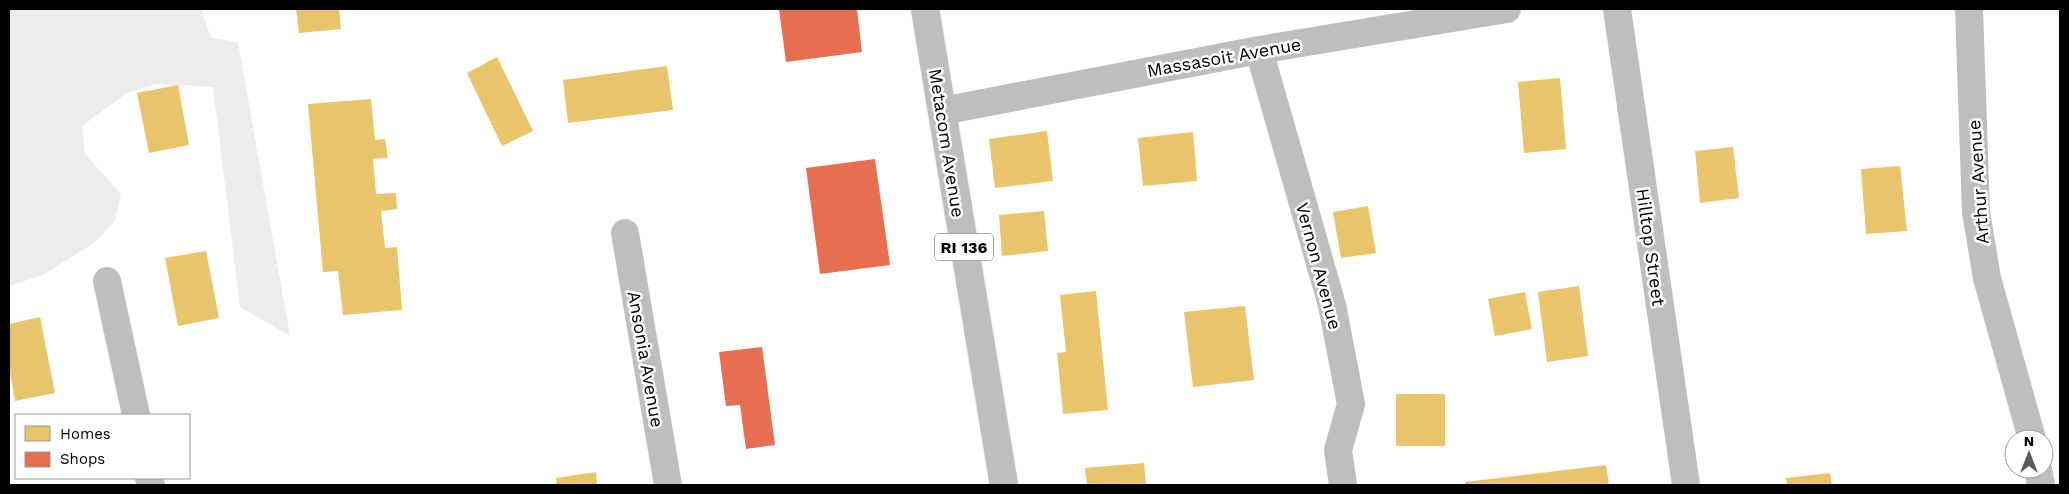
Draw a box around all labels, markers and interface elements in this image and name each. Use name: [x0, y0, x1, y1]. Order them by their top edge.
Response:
street label: Massasoit Avenue: [1145, 33, 1303, 81]
street label: Metacom Avenue: [925, 67, 969, 219]
street label: Arthur Avenue: [1963, 119, 1993, 245]
street label: Hilltop Street: [1632, 187, 1670, 308]
street label: Vernon Avenue: [1292, 200, 1346, 332]
road number: RI 136: [935, 233, 993, 260]
street label: Ansonia Avenue: [624, 289, 668, 429]
legend: [15, 414, 190, 479]
text: Homes: [60, 425, 111, 443]
north arrow: [2004, 429, 2054, 479]
text: N: [2024, 433, 2034, 449]
text: Shops: [60, 450, 105, 468]

